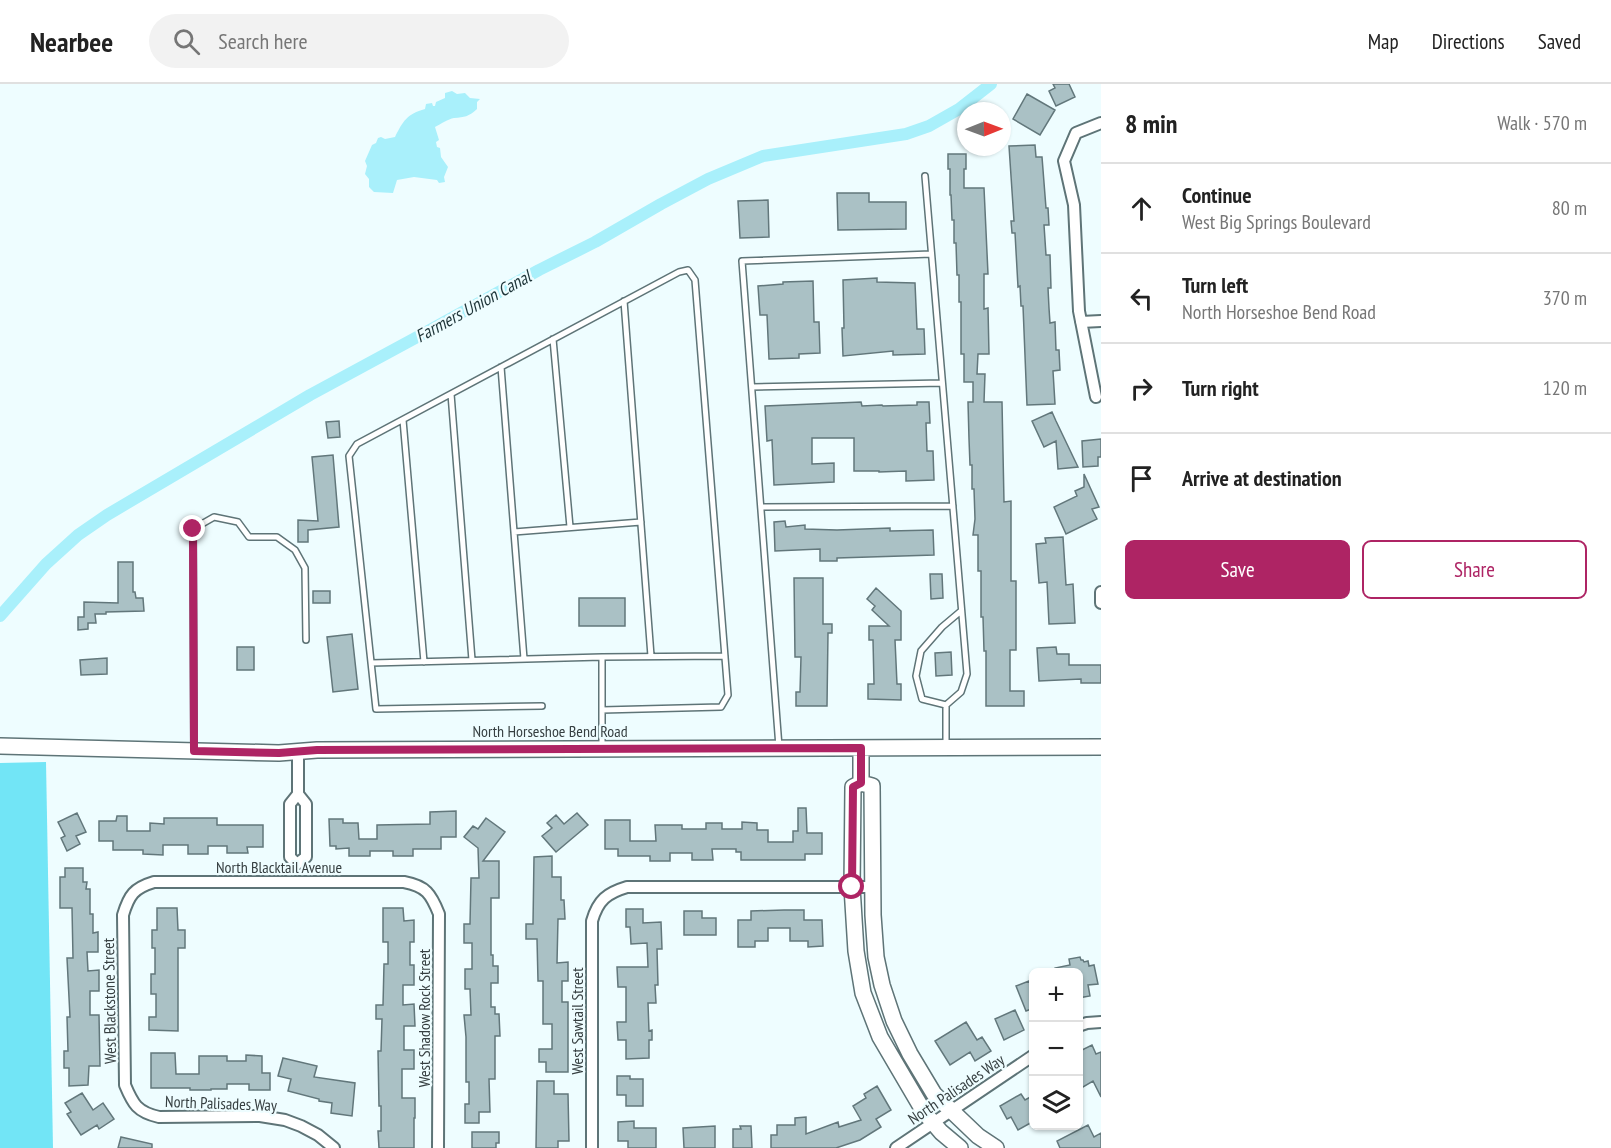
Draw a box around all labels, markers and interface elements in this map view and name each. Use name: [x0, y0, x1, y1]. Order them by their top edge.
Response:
search box: [149, 14, 569, 68]
text: Nearbee: [30, 23, 113, 60]
icon: search: [170, 25, 203, 58]
text: Search here: [218, 27, 308, 55]
text: Map: [1368, 28, 1399, 55]
text: Directions: [1432, 28, 1505, 55]
text: Saved: [1538, 28, 1581, 55]
north arrow: [957, 102, 1011, 156]
text: 8 min: [1125, 107, 1178, 140]
text: Walk · 570 m: [1497, 110, 1587, 136]
text: Continue: [1182, 181, 1252, 209]
icon: ahead: [1125, 192, 1158, 225]
text: 80 m: [1552, 195, 1587, 221]
text: West Big Springs Boulevard: [1182, 209, 1371, 235]
water label: Farmers Union Canal: [411, 264, 536, 347]
text: Turn left: [1182, 271, 1248, 299]
icon: left: [1125, 282, 1158, 315]
text: 370 m: [1543, 285, 1587, 311]
text: North Horseshoe Bend Road: [1182, 299, 1376, 325]
icon: right: [1125, 372, 1158, 405]
text: Turn right: [1182, 374, 1259, 402]
text: 120 m: [1543, 375, 1587, 401]
icon: arrive: [1125, 462, 1158, 495]
text: Arrive at destination: [1182, 464, 1342, 492]
route end: [179, 515, 205, 541]
button: Save: [1125, 540, 1350, 599]
button: Share: [1362, 540, 1587, 599]
street label: North Horseshoe Bend Road: [472, 721, 628, 741]
street label: North Blacktail Avenue: [216, 857, 342, 877]
route start: [838, 873, 864, 899]
street label: West Blackstone Street: [98, 937, 120, 1064]
street label: West Shadow Rock Street: [414, 948, 434, 1087]
street label: West Sawtail Street: [567, 967, 587, 1075]
map controls: [1029, 968, 1083, 1130]
button: +: [1029, 968, 1083, 1022]
button: −: [1029, 1022, 1083, 1076]
street label: North Palisades Way: [904, 1049, 1008, 1129]
button: layers: [1029, 1076, 1083, 1130]
street label: North Palisades Way: [165, 1091, 277, 1115]

